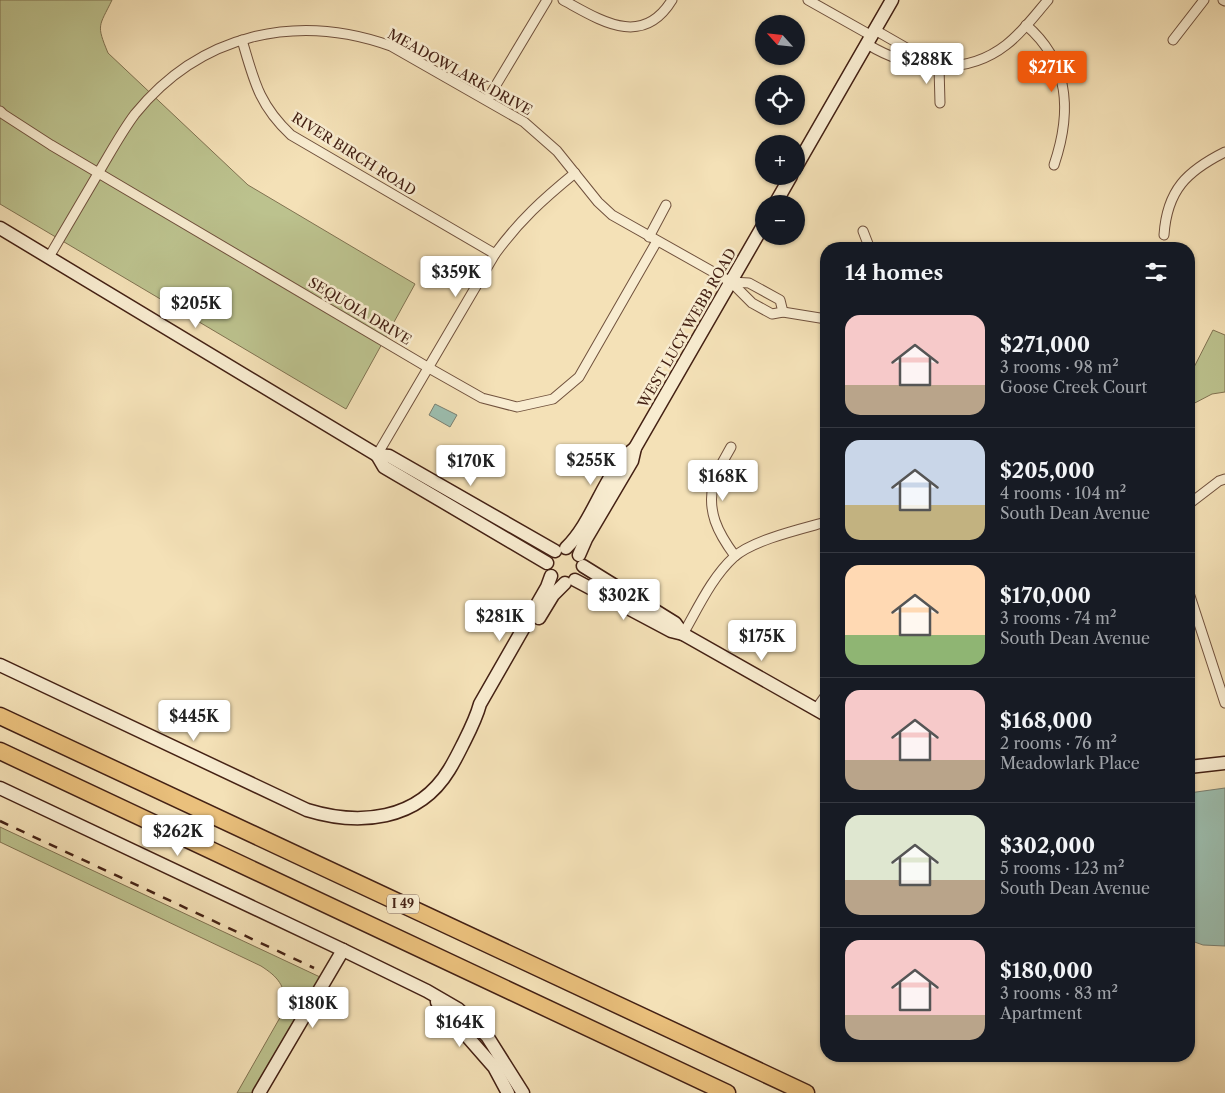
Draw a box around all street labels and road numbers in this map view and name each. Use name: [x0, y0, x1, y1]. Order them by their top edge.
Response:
street label: MEADOWLARK DRIVE: [385, 25, 535, 119]
street label: RIVER BIRCH ROAD: [288, 108, 420, 200]
street label: WEST LUCY WEBB ROAD: [633, 245, 740, 412]
street label: SEQUOIA DRIVE: [305, 273, 415, 349]
road number: I 49: [387, 894, 419, 914]

